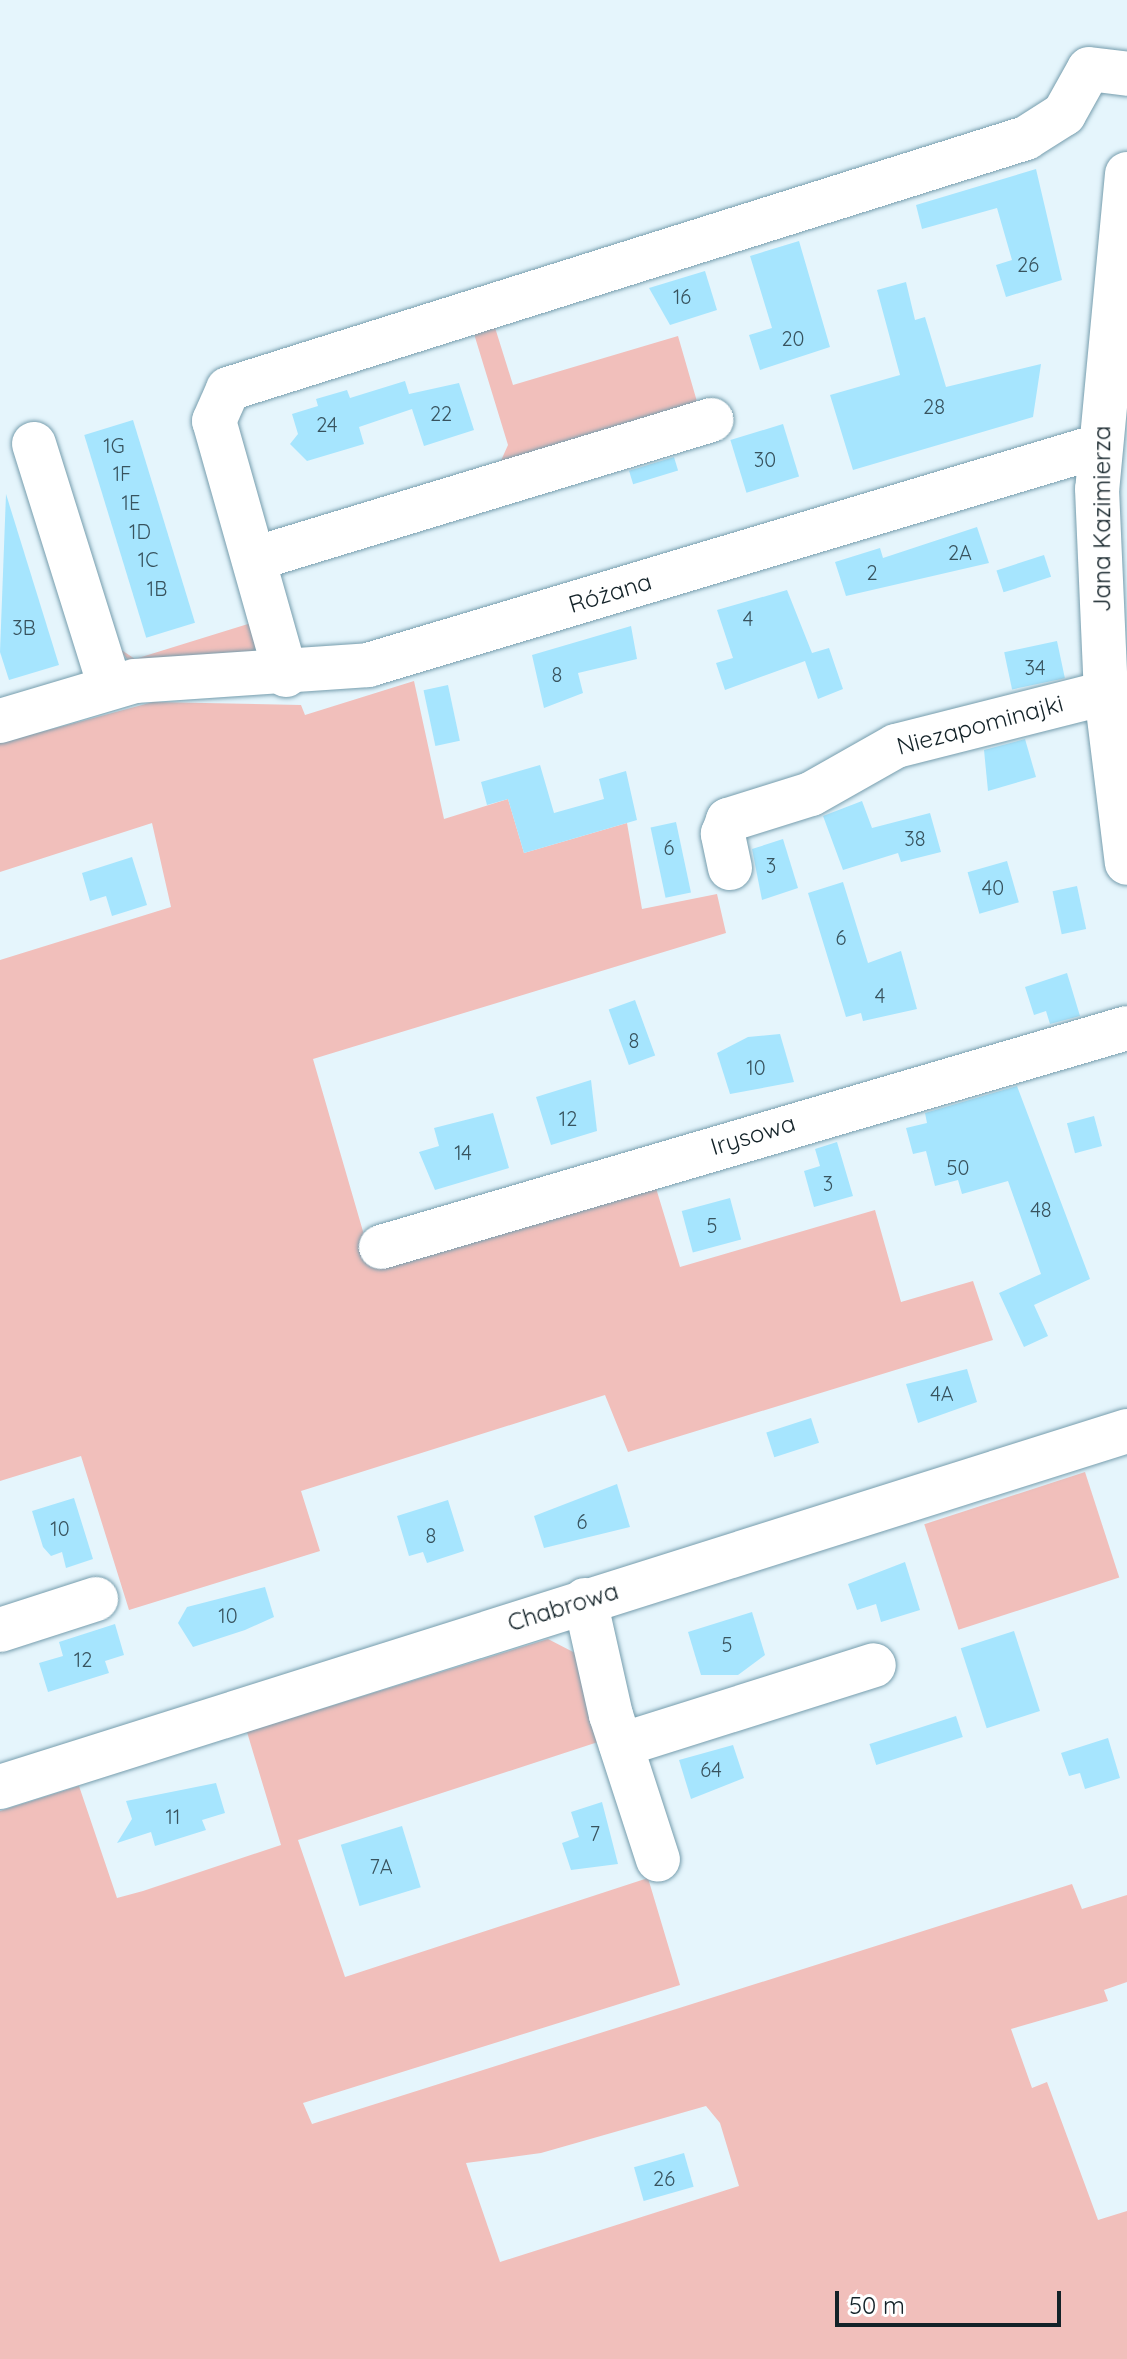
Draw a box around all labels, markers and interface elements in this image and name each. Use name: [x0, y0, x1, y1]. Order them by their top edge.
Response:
house number: 26: [1017, 252, 1039, 276]
house number: 16: [673, 284, 691, 308]
house number: 20: [782, 326, 804, 350]
house number: 28: [923, 394, 945, 418]
house number: 22: [430, 401, 452, 425]
house number: 24: [316, 412, 338, 436]
street label: Jana Kazimierza: [1088, 426, 1116, 612]
house number: 1G: [103, 433, 125, 457]
house number: 30: [754, 447, 776, 471]
house number: 1F: [113, 461, 131, 485]
house number: 1E: [122, 490, 140, 514]
house number: 1D: [129, 519, 151, 543]
house number: 2A: [948, 540, 972, 564]
house number: 1C: [138, 547, 158, 571]
house number: 2: [866, 560, 878, 584]
street label: Różana: [565, 567, 655, 619]
house number: 1B: [147, 576, 167, 600]
house number: 4: [743, 606, 753, 630]
house number: 3B: [12, 615, 36, 639]
house number: 34: [1024, 655, 1046, 679]
house number: 8: [552, 662, 562, 686]
street label: Niezapominajki: [894, 689, 1066, 761]
house number: 38: [904, 826, 926, 850]
house number: 6: [664, 835, 674, 859]
house number: 3: [766, 853, 776, 877]
house number: 40: [982, 875, 1004, 899]
house number: 6: [836, 925, 846, 949]
house number: 4: [875, 983, 885, 1007]
house number: 8: [629, 1028, 639, 1052]
house number: 10: [746, 1055, 766, 1079]
house number: 12: [559, 1106, 577, 1130]
street label: Irysowa: [707, 1109, 799, 1161]
house number: 14: [454, 1140, 472, 1164]
house number: 50: [947, 1155, 969, 1179]
house number: 3: [823, 1171, 833, 1195]
house number: 48: [1030, 1197, 1052, 1221]
house number: 5: [707, 1213, 717, 1237]
house number: 4A: [930, 1381, 954, 1405]
house number: 6: [577, 1509, 587, 1533]
house number: 10: [50, 1516, 70, 1540]
house number: 8: [426, 1523, 436, 1547]
street label: Chabrowa: [504, 1577, 622, 1637]
house number: 10: [218, 1603, 238, 1627]
house number: 5: [722, 1632, 732, 1656]
house number: 12: [74, 1647, 92, 1671]
house number: 64: [700, 1757, 722, 1781]
house number: 11: [166, 1804, 180, 1828]
house number: 7: [590, 1821, 600, 1845]
house number: 7A: [369, 1854, 393, 1878]
house number: 26: [653, 2166, 675, 2190]
scale bar: [839, 2275, 1065, 2325]
text: 50 m: [849, 2290, 905, 2320]

